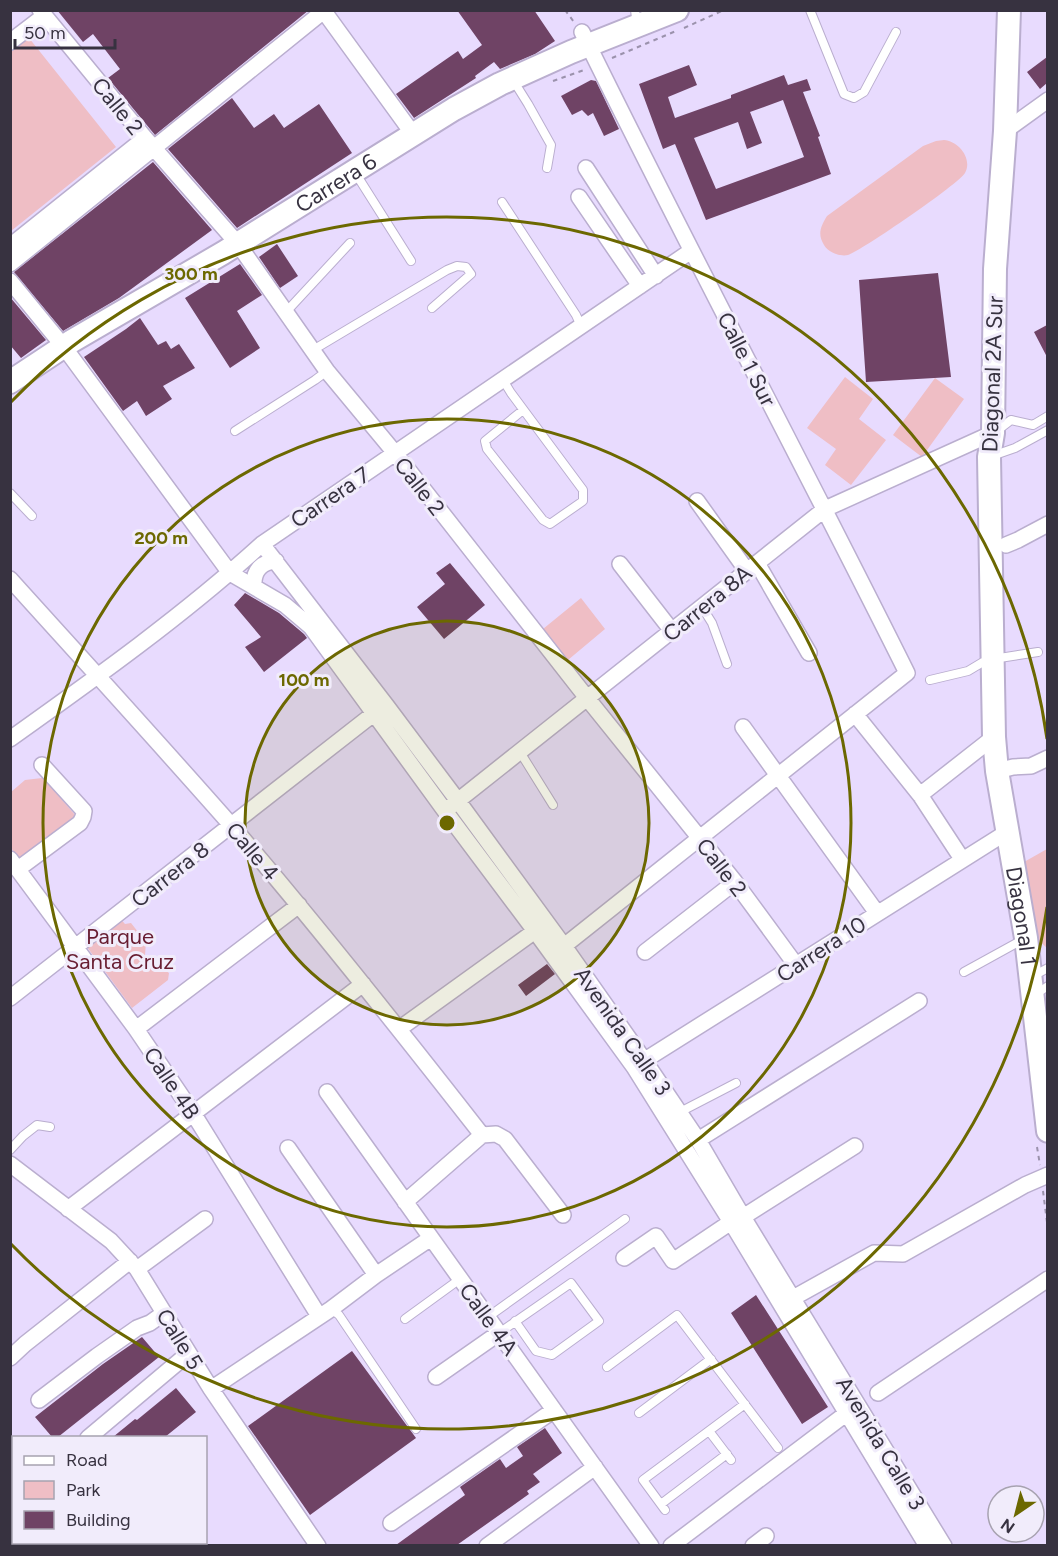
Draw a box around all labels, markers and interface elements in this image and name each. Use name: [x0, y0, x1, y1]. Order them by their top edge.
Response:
scale bar: [15, 12, 116, 50]
text: 50 m: [24, 22, 66, 44]
street label: Calle 2: [86, 72, 149, 141]
street label: Carrera 6: [290, 148, 382, 219]
text: 300 m: [164, 263, 218, 285]
street label: Diagonal 2A Sur: [976, 295, 1009, 453]
street label: Calle 1 Sur: [711, 308, 782, 411]
street label: Calle 2: [388, 452, 451, 521]
street label: Carrera 7: [285, 461, 375, 534]
text: 200 m: [134, 527, 188, 549]
street label: Carrera 8A: [657, 559, 757, 647]
text: 100 m: [279, 669, 329, 691]
centre of rings: [437, 813, 457, 833]
street label: Calle 4: [220, 817, 285, 886]
street label: Calle 2: [690, 833, 753, 902]
street label: Carrera 8: [126, 836, 215, 913]
street label: Diagonal 1: [1000, 864, 1042, 967]
street label: Carrera 10: [771, 911, 871, 988]
park label: Parque Santa Cruz: [66, 923, 174, 975]
street label: Avenida Calle 3: [568, 962, 677, 1101]
street label: Calle 4B: [138, 1042, 206, 1125]
street label: Calle 4A: [453, 1278, 524, 1361]
street label: Calle 5: [150, 1304, 209, 1375]
street label: Avenida Calle 3: [830, 1372, 931, 1515]
legend: [12, 1436, 207, 1544]
text: Road: [66, 1449, 107, 1471]
text: Park: [66, 1479, 101, 1501]
north arrow: [986, 1484, 1046, 1544]
text: Building: [66, 1509, 131, 1531]
text: N: [997, 1515, 1018, 1537]

